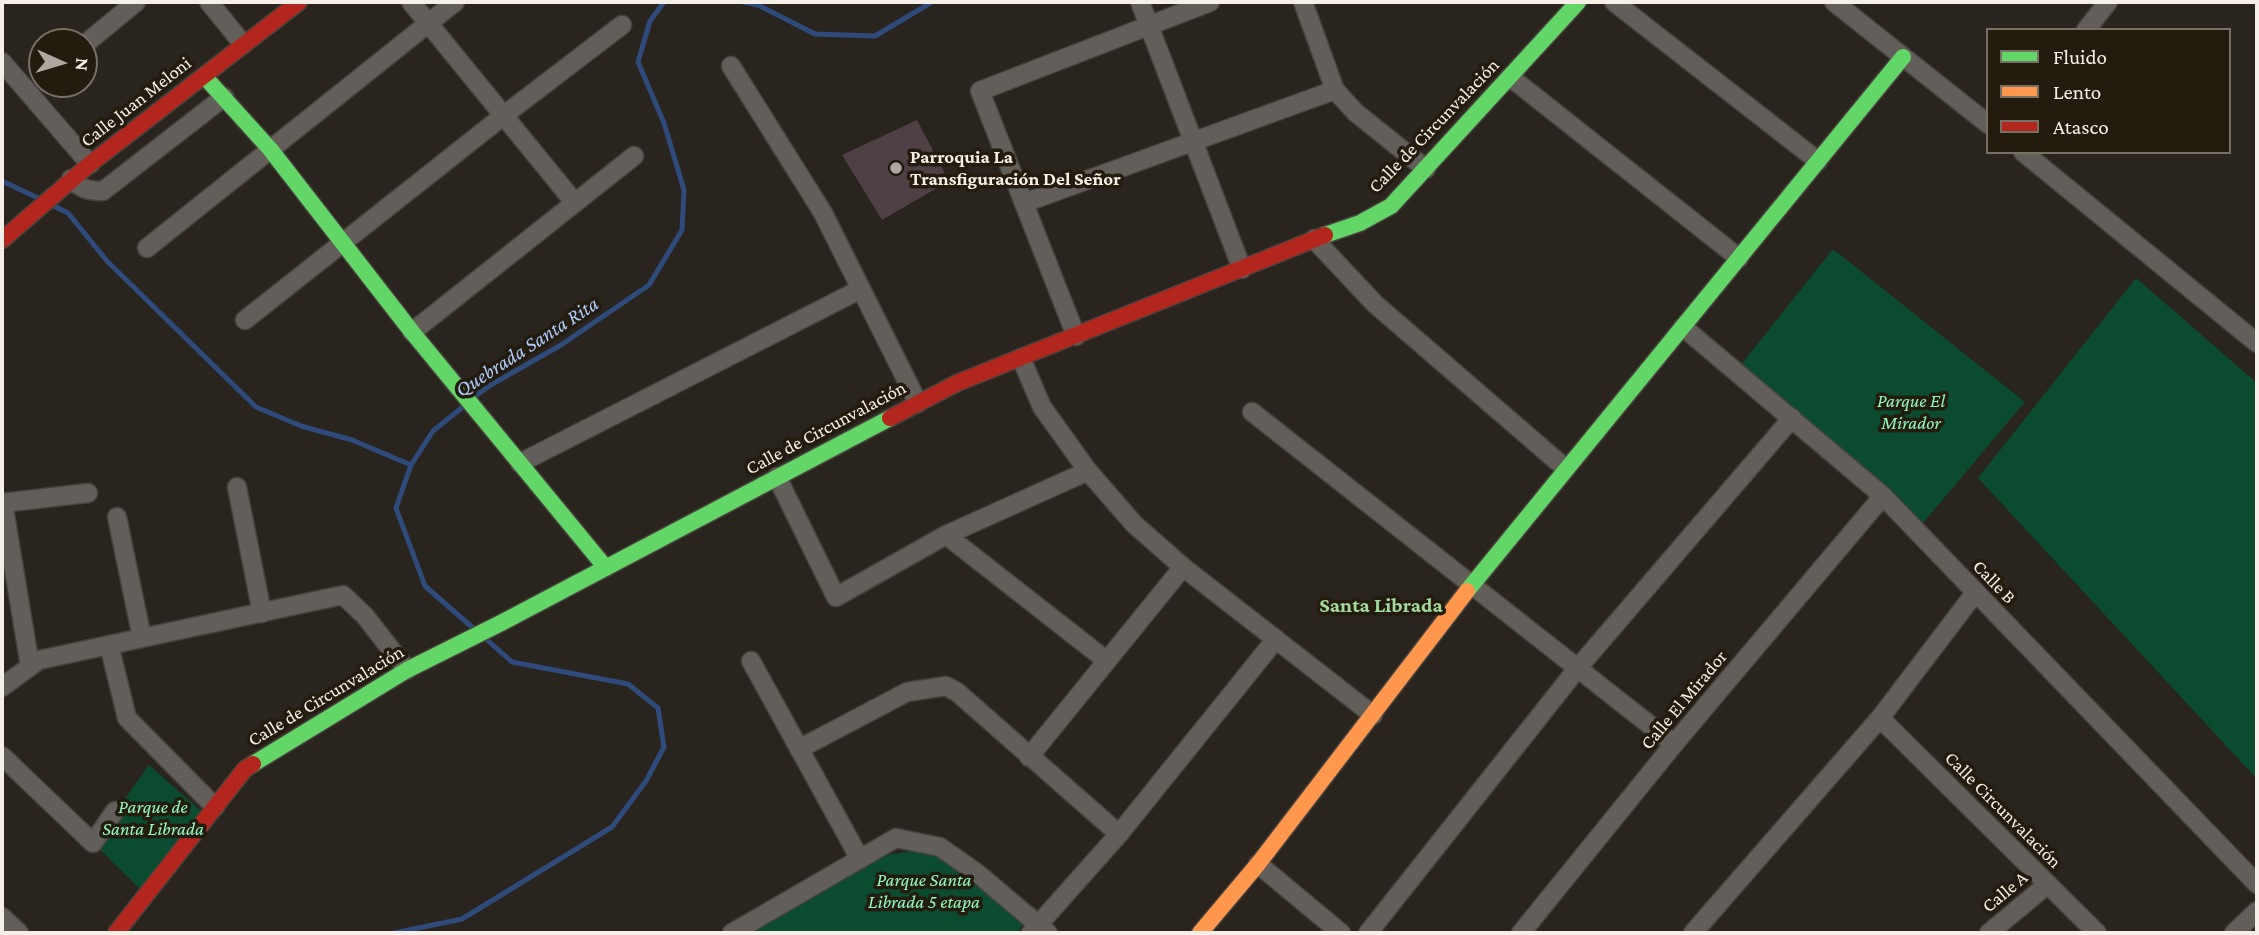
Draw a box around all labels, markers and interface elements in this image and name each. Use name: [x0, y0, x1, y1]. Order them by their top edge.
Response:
north arrow: [28, 28, 98, 98]
legend: [1986, 28, 2231, 154]
text: Fluido: [2053, 45, 2107, 69]
street label: Calle Juan Meloni: [76, 52, 196, 152]
street label: Calle de Circunvalación: [1364, 54, 1504, 198]
text: N: [72, 57, 93, 72]
text: Lento: [2053, 80, 2101, 104]
text: Atasco: [2053, 115, 2109, 139]
place label: Parroquia La Transfiguración Del Señor: [910, 146, 1121, 190]
marker: Parroquia La Transfiguración Del Señor: [888, 160, 904, 176]
water label: Quebrada Santa Rita: [451, 291, 603, 403]
street label: Calle de Circunvalación: [742, 376, 910, 480]
park label: Parque El Mirador: [1877, 390, 1945, 434]
street label: Calle B: [1968, 555, 2020, 609]
district label: Santa Librada: [1319, 593, 1443, 619]
street label: Calle de Circunvalación: [244, 640, 408, 752]
street label: Calle El Mirador: [1636, 646, 1732, 754]
street label: Calle Circunvalación: [1940, 747, 2066, 873]
park label: Parque de Santa Librada: [102, 796, 204, 840]
street label: Calle A: [1978, 866, 2032, 918]
park label: Parque Santa Librada 5 etapa: [868, 869, 980, 913]

